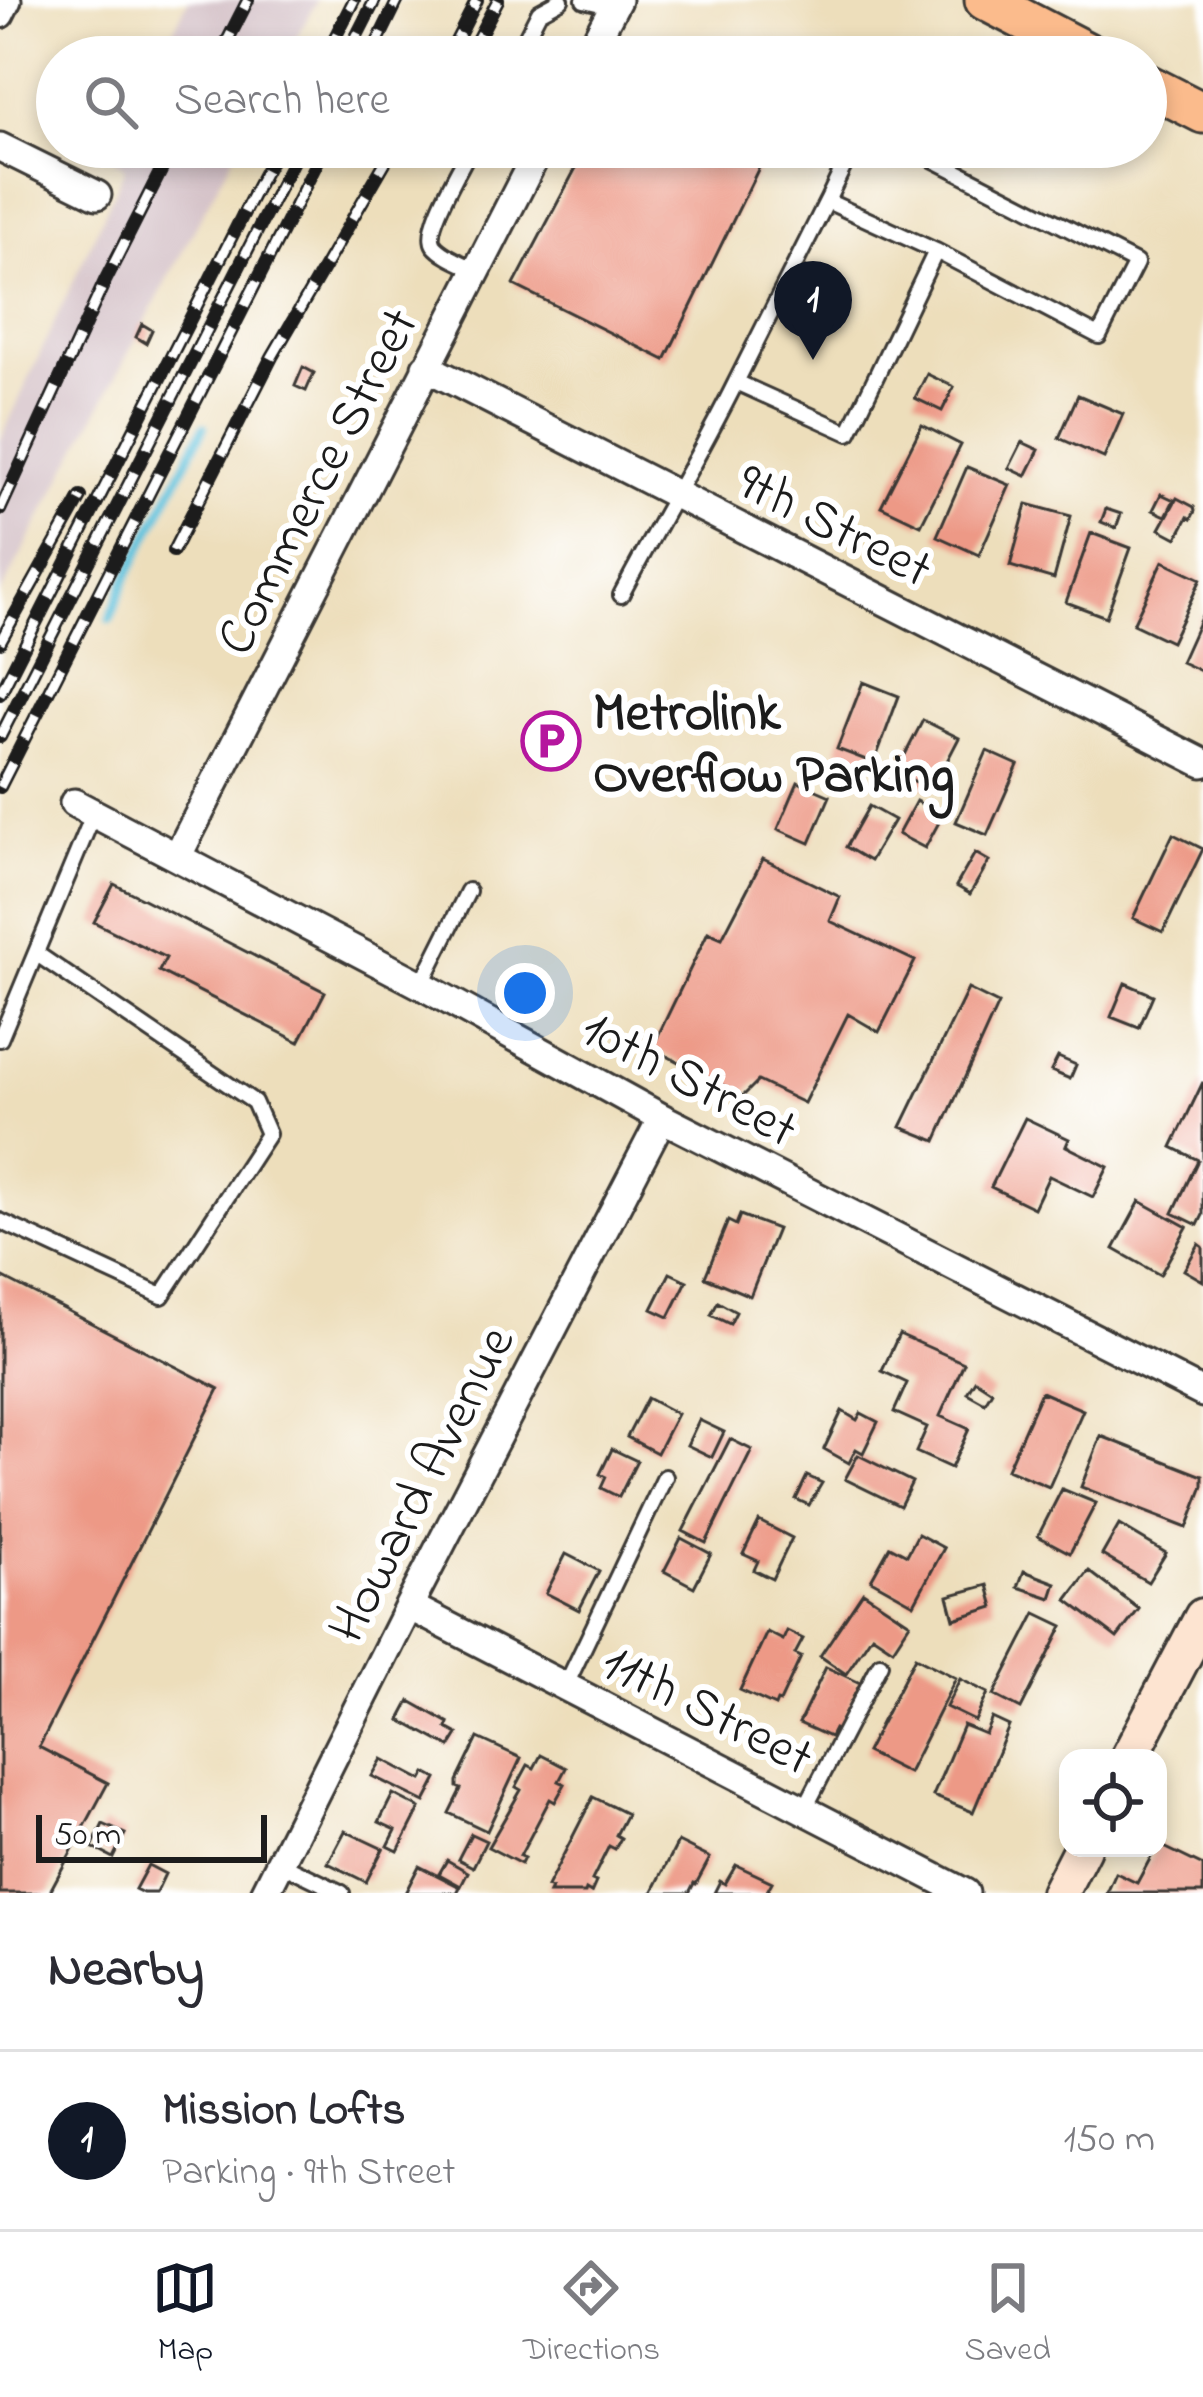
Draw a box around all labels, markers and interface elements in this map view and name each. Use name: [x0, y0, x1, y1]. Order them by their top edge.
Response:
search box: [36, 36, 1167, 168]
icon: search: [78, 69, 144, 135]
text: Search here: [174, 69, 390, 135]
pin: 1: [774, 261, 852, 360]
street label: Commerce Street: [199, 296, 441, 670]
street label: 9th Street: [722, 446, 944, 611]
place label: Metrolink Overflow Parking: [593, 677, 954, 819]
parking icon: Metrolink Overflow Parking: [520, 710, 582, 772]
your location: [495, 963, 555, 1023]
street label: 10th Street: [567, 992, 810, 1171]
street label: Howard Avenue: [311, 1313, 538, 1658]
street label: 11th Street: [587, 1626, 825, 1799]
map controls: [1059, 1749, 1167, 1857]
button: locate: [1059, 1749, 1167, 1857]
scale bar: [36, 1809, 267, 1862]
text: 50 m: [54, 1812, 121, 1860]
text: Nearby: [48, 1934, 204, 2009]
text: Mission Lofts: [162, 2079, 405, 2145]
text: 1: [81, 2112, 93, 2169]
text: 150 m: [1063, 2112, 1155, 2169]
text: Parking · 9th Street: [162, 2145, 455, 2202]
tab: Map: [152, 2255, 218, 2375]
tab: Directions: [523, 2255, 660, 2375]
tab: Saved: [965, 2255, 1051, 2375]

